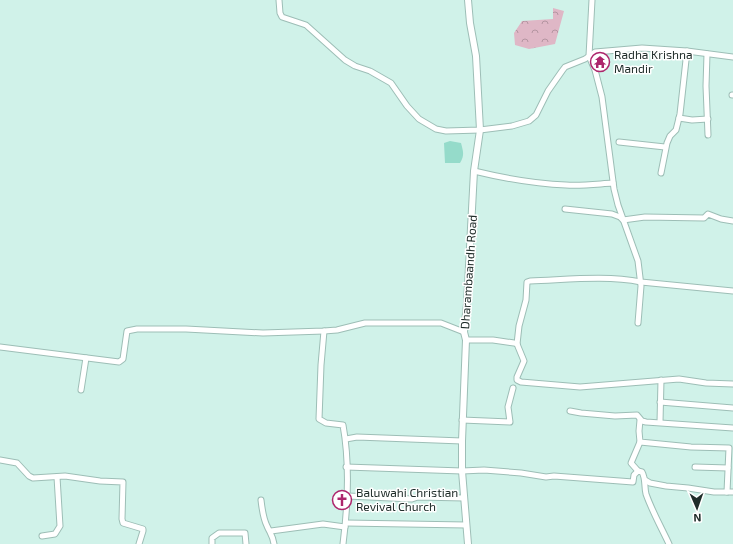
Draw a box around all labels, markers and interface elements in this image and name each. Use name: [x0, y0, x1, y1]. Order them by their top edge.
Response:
place label: Radha Krishna Mandir: [614, 47, 693, 75]
temple icon: Radha Krishna Mandir: [589, 51, 611, 73]
street label: Dharambaandh Road: [457, 214, 479, 330]
place label: Baluwahi Christian Revival Church: [356, 485, 458, 513]
north arrow: [677, 488, 717, 528]
church icon: Baluwahi Christian Revival Church: [331, 489, 353, 511]
text: N: [693, 512, 702, 525]

